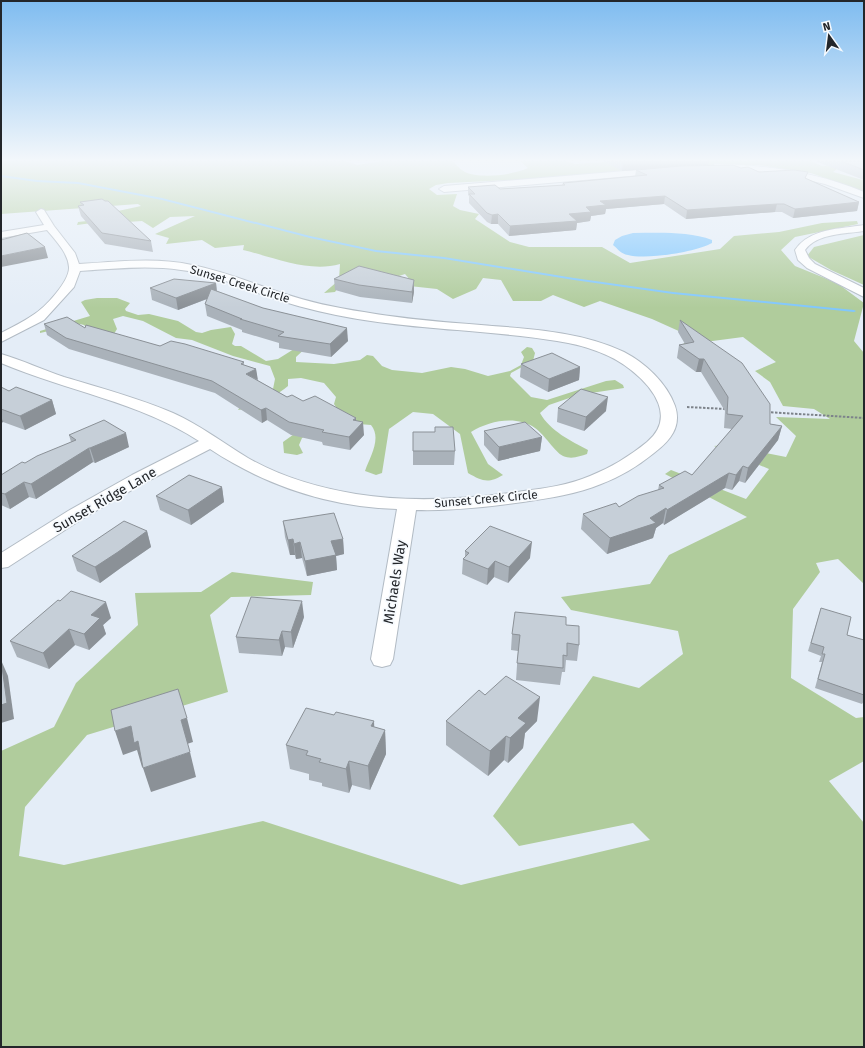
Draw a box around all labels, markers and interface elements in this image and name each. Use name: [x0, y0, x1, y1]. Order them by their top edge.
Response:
north arrow: [809, 16, 849, 56]
text: N: [822, 20, 832, 34]
street label: Sunset Creek Circle: [188, 262, 292, 306]
street label: Sunset Ridge Lane: [50, 464, 160, 536]
street label: Sunset Creek Circle: [434, 488, 538, 510]
street label: Michaels Way: [380, 539, 410, 625]

